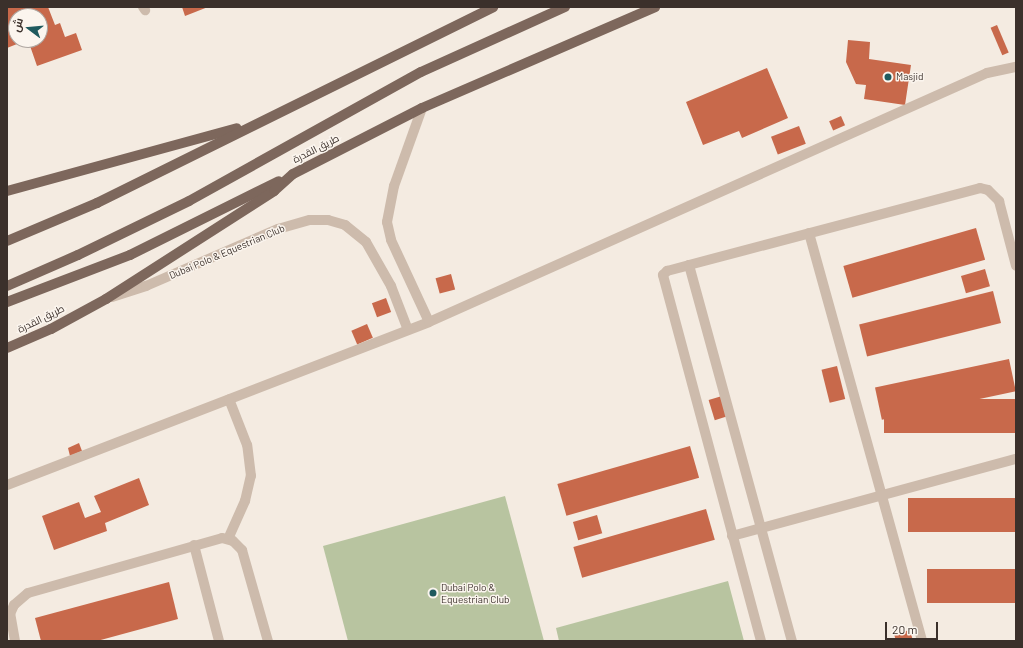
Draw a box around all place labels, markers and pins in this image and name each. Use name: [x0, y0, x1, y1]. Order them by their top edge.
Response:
place label: Masjid: [896, 71, 924, 83]
marker: Masjid: [883, 72, 893, 82]
place label: Dubai Polo & Equestrian Club: [441, 581, 509, 604]
marker: Dubai Polo & Equestrian Club: [428, 588, 438, 598]

